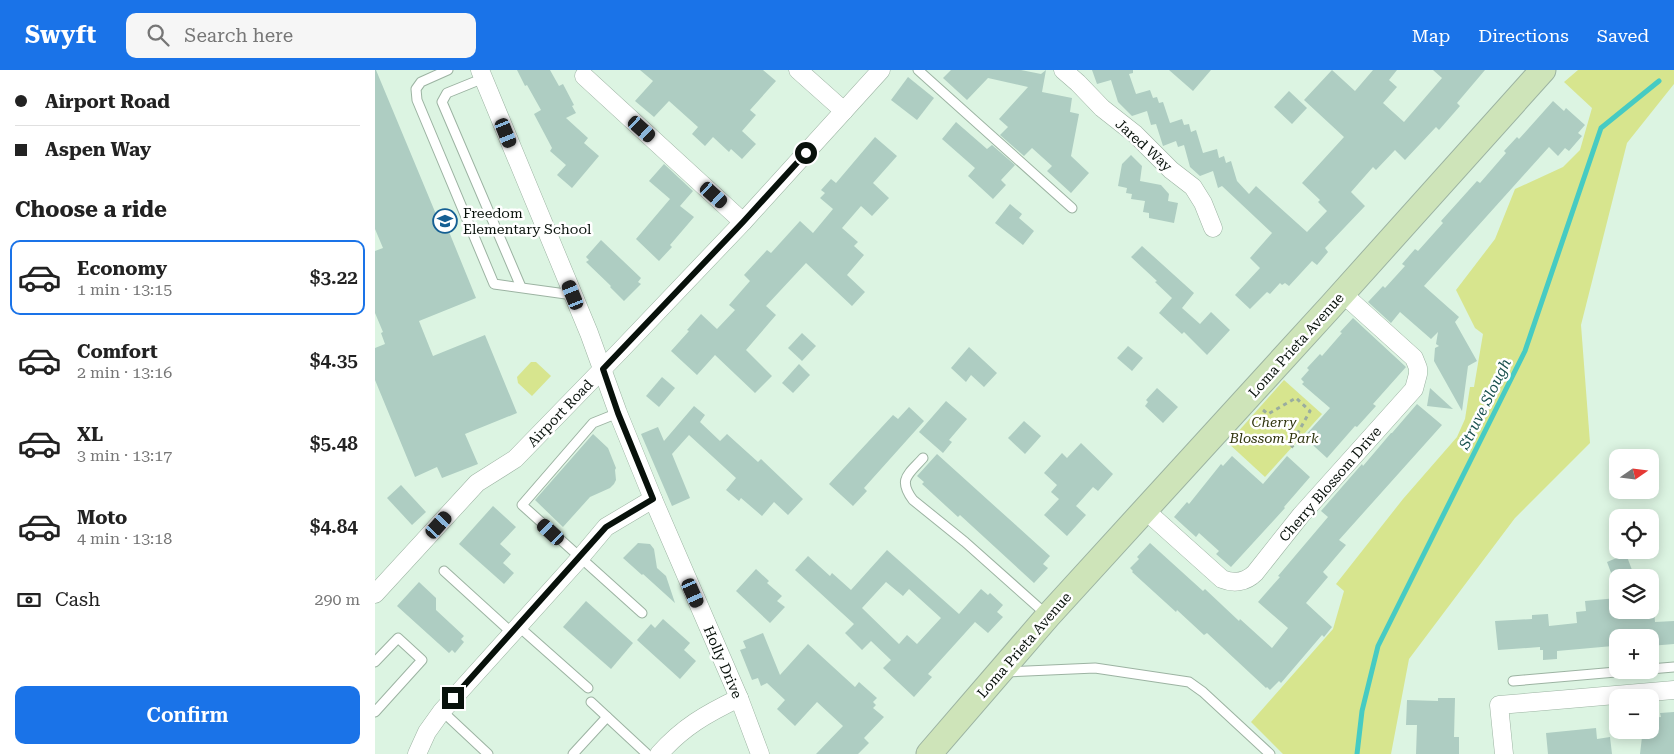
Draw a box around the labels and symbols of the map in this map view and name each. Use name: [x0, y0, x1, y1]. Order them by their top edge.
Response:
car: [625, 113, 658, 145]
car: [493, 116, 518, 150]
street label: Jared Way: [1113, 116, 1176, 175]
route start: [795, 142, 817, 164]
car: [697, 179, 730, 211]
place label: Freedom Elementary School: [463, 205, 592, 237]
school or university icon: Freedom Elementary School: [432, 208, 458, 234]
car: [560, 278, 585, 312]
street label: Loma Prieta Avenue: [1245, 289, 1347, 400]
water label: Struve Slough: [1455, 356, 1515, 453]
street label: Airport Road: [524, 376, 596, 450]
park label: Cherry Blossom Park: [1229, 414, 1319, 446]
street label: Cherry Blossom Drive: [1276, 423, 1385, 545]
north arrow: [1609, 449, 1659, 499]
car: [423, 509, 454, 541]
car: [534, 516, 567, 548]
car: [680, 576, 705, 610]
street label: Loma Prieta Avenue: [974, 589, 1074, 701]
street label: Holly Drive: [701, 623, 746, 701]
route end: [442, 687, 464, 709]

